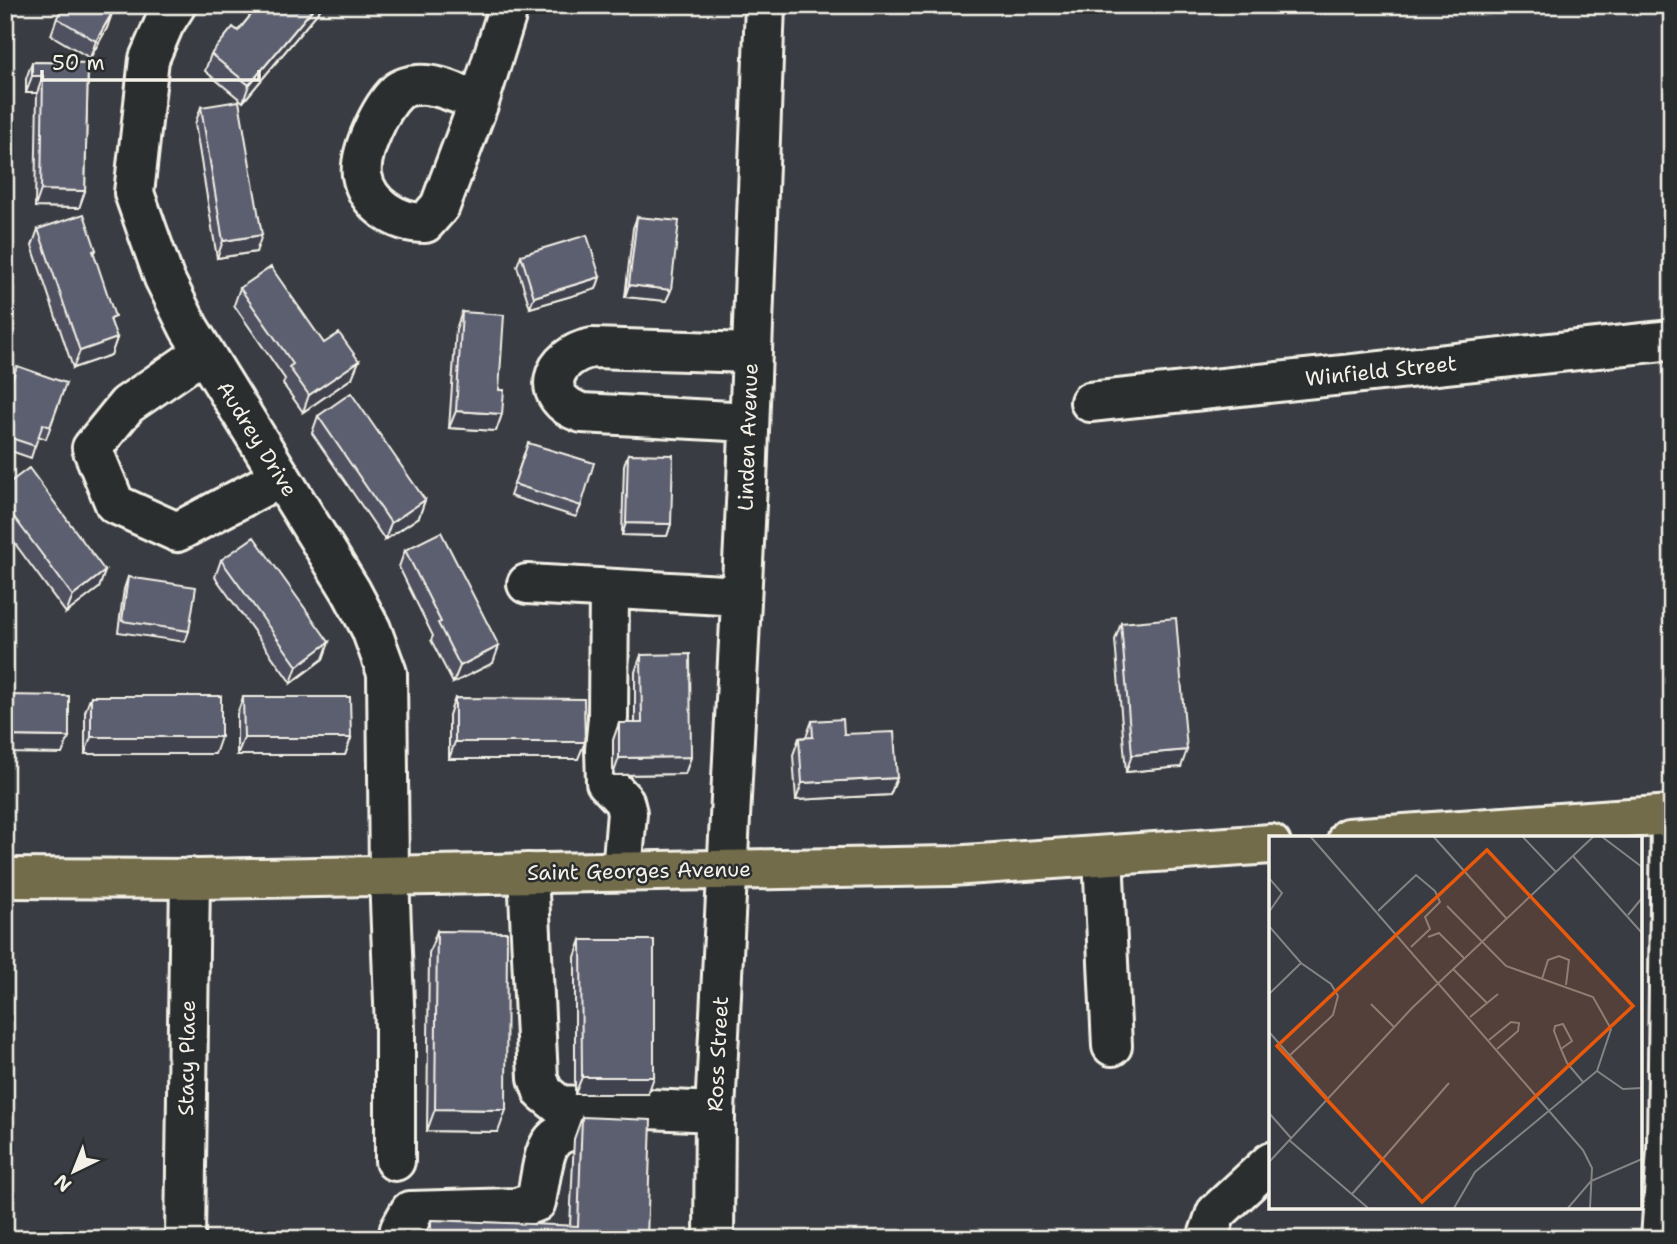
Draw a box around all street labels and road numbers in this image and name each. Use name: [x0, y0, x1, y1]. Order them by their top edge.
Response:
street label: Winfield Street: [1304, 349, 1458, 393]
street label: Linden Avenue: [731, 362, 765, 512]
street label: Audrey Drive: [210, 376, 304, 502]
street label: Saint Georges Avenue: [527, 855, 751, 887]
street label: Ross Street: [701, 996, 735, 1112]
street label: Stacy Place: [172, 1000, 202, 1116]

